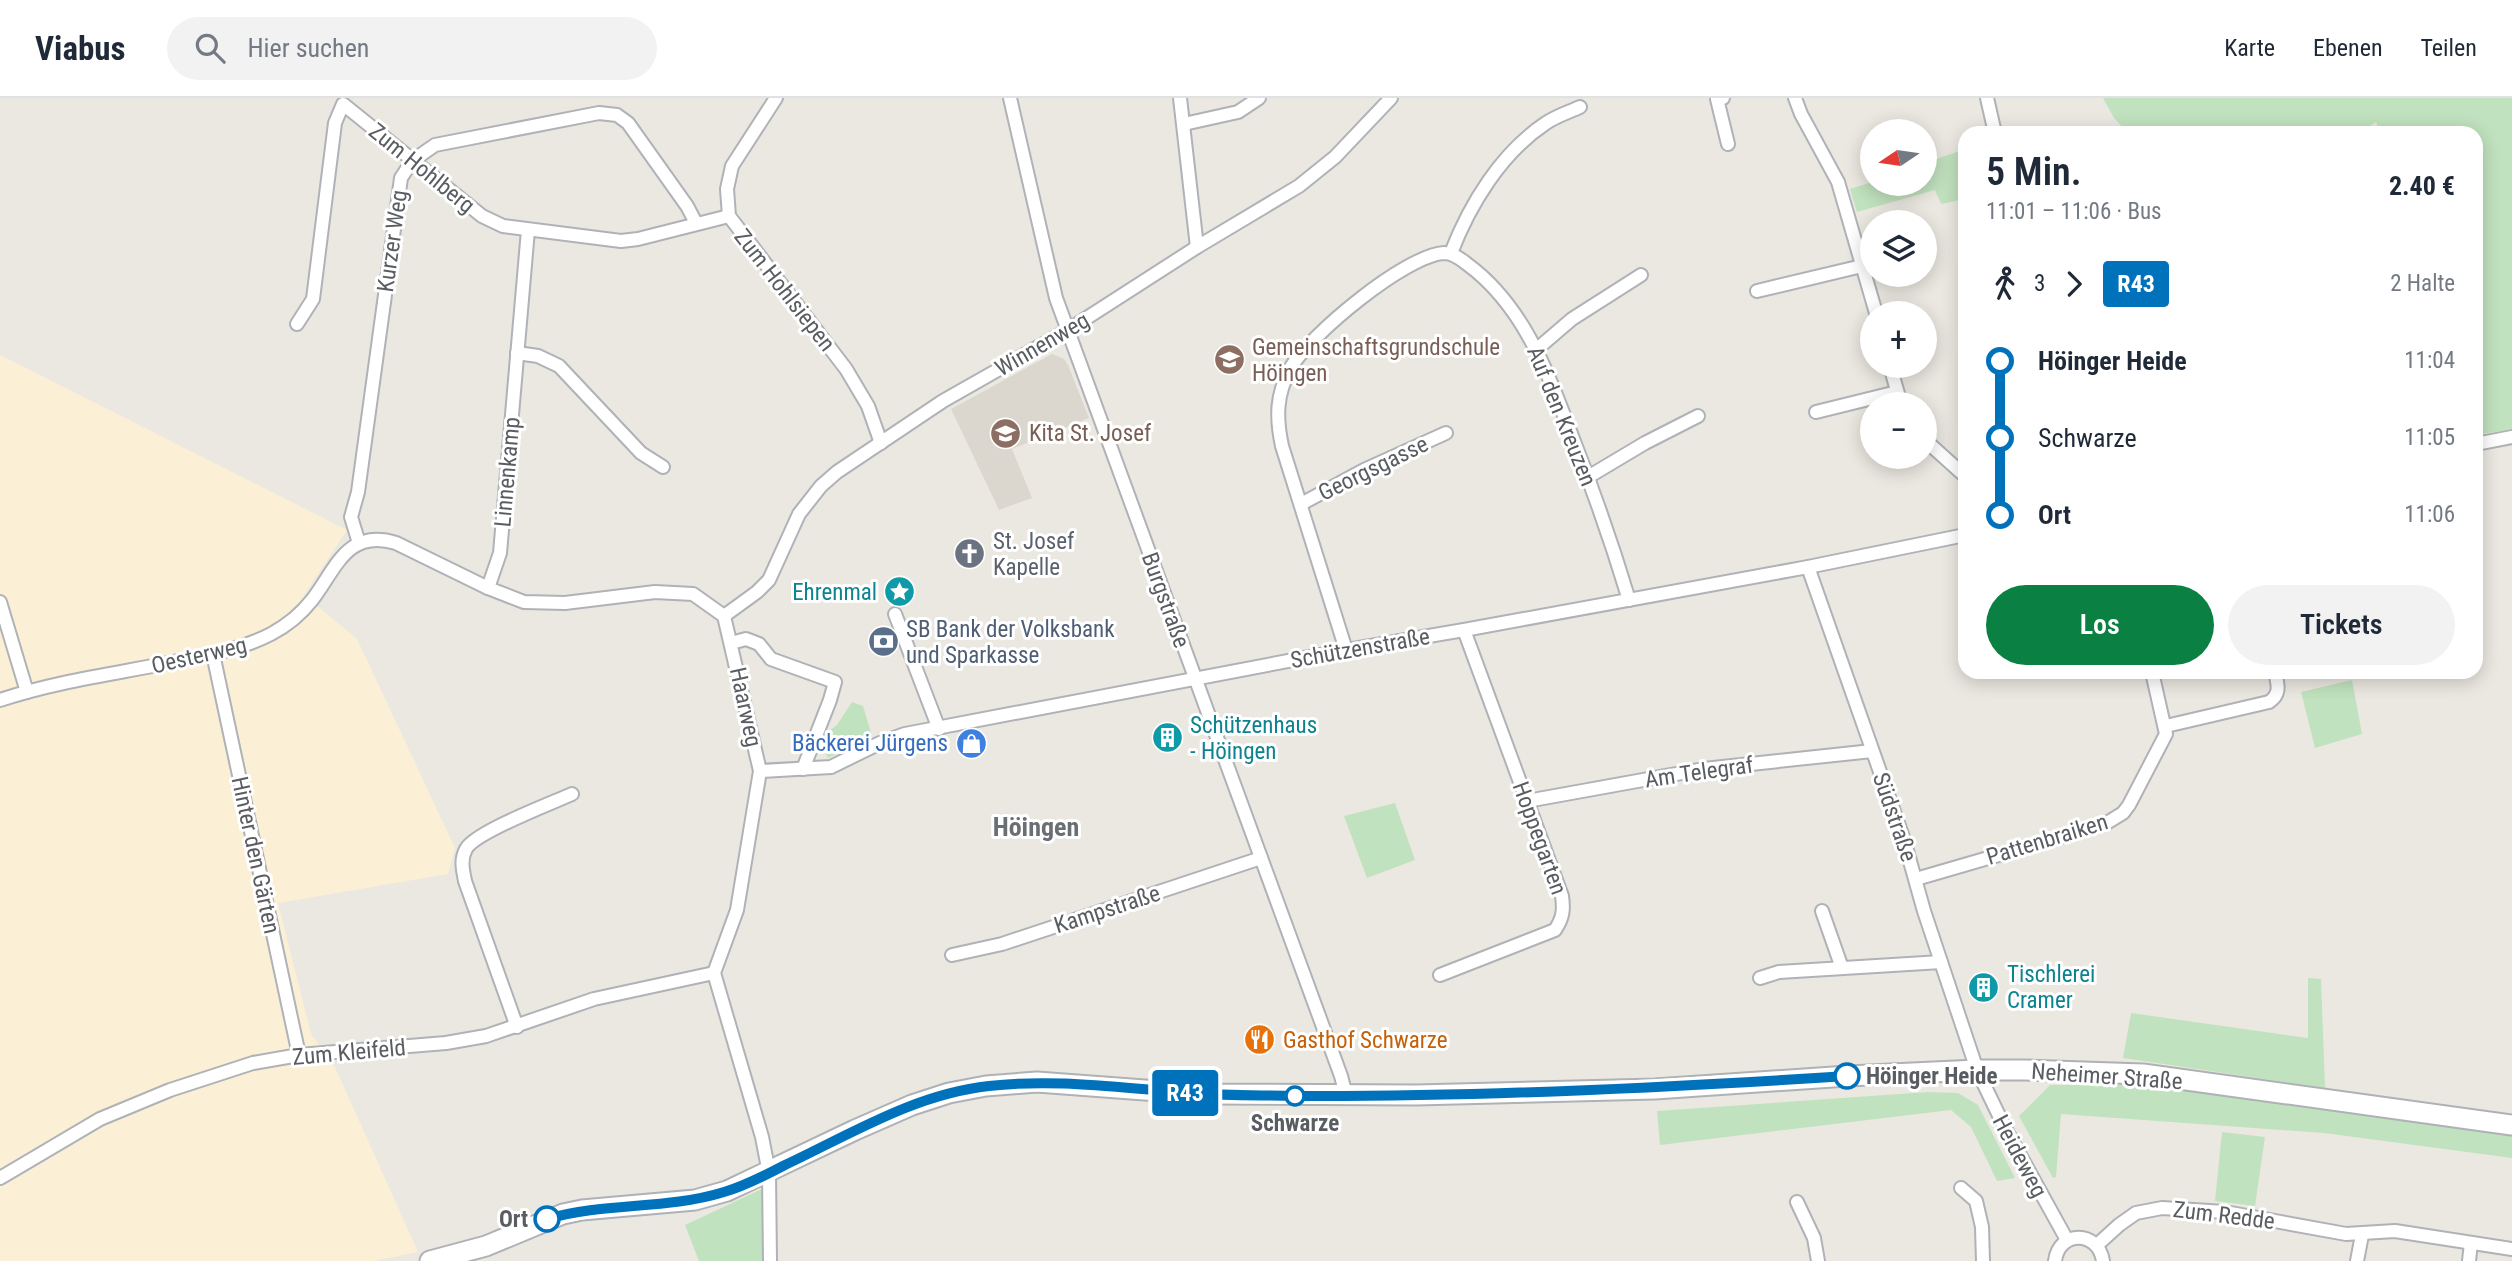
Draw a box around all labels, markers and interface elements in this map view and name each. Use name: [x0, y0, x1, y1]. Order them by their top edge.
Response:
search box: [167, 17, 657, 80]
text: Viabus: [35, 29, 125, 68]
icon: search: [191, 29, 229, 67]
text: Hier suchen: [247, 33, 369, 63]
text: Karte: [2224, 34, 2275, 62]
text: Ebenen: [2313, 34, 2383, 62]
text: Teilen: [2421, 34, 2477, 62]
street label: Zum Hohlberg: [363, 118, 480, 219]
north arrow: [1860, 119, 1937, 196]
map controls: [1860, 119, 1937, 469]
text: 5 Min.: [1986, 150, 2081, 194]
text: 2.40 €: [2389, 171, 2455, 201]
street label: Kurzer Weg: [372, 188, 413, 294]
text: 11:01 – 11:06 · Bus: [1986, 198, 2162, 225]
button: layers: [1860, 210, 1937, 287]
street label: Zum Hohlsiepen: [729, 224, 841, 357]
icon: walk: [1986, 265, 2024, 303]
icon: forward: [2055, 265, 2093, 303]
text: 3: [2034, 270, 2045, 297]
text: R43: [2117, 270, 2155, 298]
text: 2 Halte: [2390, 270, 2455, 297]
button: +: [1860, 301, 1937, 378]
street label: Winnenweg: [990, 307, 1094, 382]
place label: Gemeinschaftsgrundschule Höingen: [1252, 334, 1500, 387]
street label: Auf den Kreuzen: [1521, 342, 1602, 490]
school or university icon: Gemeinschaftsgrundschule Höingen: [1212, 343, 1246, 377]
text: Höinger Heide: [2038, 346, 2187, 376]
text: 11:04: [2404, 347, 2455, 374]
button: −: [1860, 392, 1937, 469]
street label: Linnenkamp: [489, 416, 526, 528]
school or university icon: Kita St. Josef: [989, 416, 1023, 450]
place label: Kita St. Josef: [1029, 420, 1152, 447]
text: Schwarze: [2038, 423, 2137, 453]
text: 11:05: [2404, 424, 2455, 451]
street label: Georgsgasse: [1314, 430, 1432, 507]
text: Ort: [2038, 500, 2071, 530]
text: 11:06: [2404, 501, 2455, 528]
place label: St. Josef Kapelle: [993, 528, 1075, 581]
church icon: St. Josef Kapelle: [953, 537, 987, 571]
street label: Burgstraße: [1136, 549, 1195, 652]
place icon: Ehrenmal: [883, 575, 917, 609]
place label: Ehrenmal: [792, 579, 877, 606]
button: Los: [1986, 585, 2214, 665]
button: Tickets: [2228, 585, 2455, 665]
place label: SB Bank der Volksbank und Sparkasse: [906, 616, 1115, 669]
street label: Schützenstraße: [1288, 623, 1432, 674]
bank icon: SB Bank der Volksbank und Sparkasse: [866, 625, 900, 659]
street label: Oesterweg: [149, 631, 249, 680]
street label: Haarweg: [724, 665, 767, 749]
place label: Schützenhaus - Höingen: [1190, 712, 1317, 765]
building icon: Schützenhaus - Höingen: [1150, 721, 1184, 755]
shop icon: Bäckerei Jürgens: [954, 726, 988, 760]
place label: Bäckerei Jürgens: [792, 730, 948, 757]
street label: Am Telegraf: [1643, 751, 1756, 793]
street label: Südstraße: [1867, 769, 1922, 865]
street label: Hinter den Gärten: [226, 774, 285, 936]
street label: Hoppegarten: [1507, 778, 1572, 898]
street label: Pattenbraiken: [1983, 808, 2111, 871]
district label: Höingen: [993, 812, 1079, 842]
street label: Kampstraße: [1051, 880, 1164, 939]
place label: Tischlerei Cramer: [2007, 961, 2095, 1014]
building icon: Tischlerei Cramer: [1967, 970, 2001, 1004]
restaurant icon: Gasthof Schwarze: [1243, 1023, 1277, 1057]
place label: Gasthof Schwarze: [1283, 1027, 1447, 1054]
street label: Zum Kleifeld: [291, 1034, 407, 1071]
street label: Neheimer Straße: [2030, 1058, 2184, 1095]
marker: Höinger Heide: [1834, 1063, 1860, 1089]
place label: Höinger Heide: [1866, 1063, 1998, 1090]
line badge: R43: [1145, 1070, 1225, 1116]
text: R43: [1166, 1079, 1204, 1107]
marker: Schwarze: [1285, 1086, 1305, 1106]
place label: Schwarze: [1251, 1110, 1339, 1137]
street label: Heideweg: [1987, 1110, 2053, 1202]
street label: Zum Redde: [2172, 1196, 2276, 1235]
place label: Ort: [499, 1206, 528, 1233]
marker: Ort: [534, 1206, 560, 1232]

